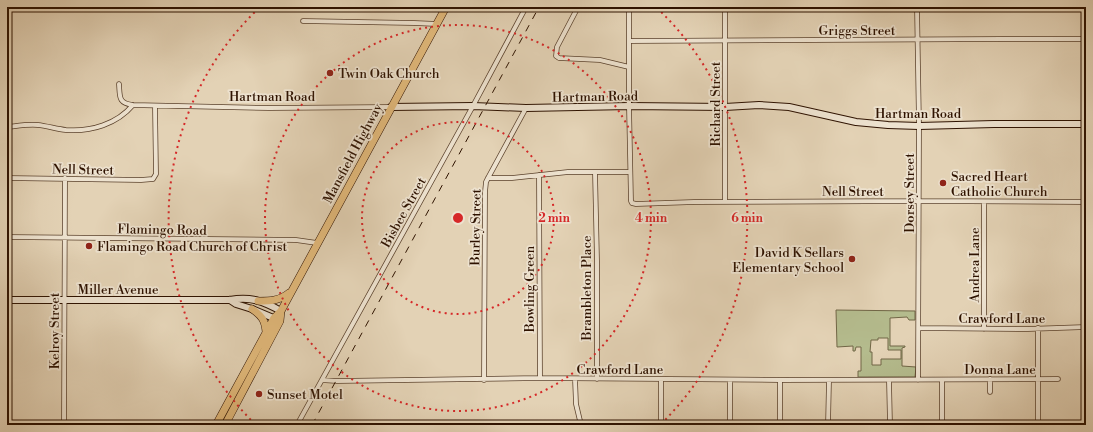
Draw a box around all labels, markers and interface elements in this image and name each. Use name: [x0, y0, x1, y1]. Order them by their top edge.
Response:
street label: Griggs Street: [819, 23, 896, 39]
street label: Richard Street: [708, 61, 724, 146]
place label: Twin Oak Church: [338, 66, 440, 82]
marker: Twin Oak Church: [325, 68, 335, 78]
street label: Hartman Road: [552, 88, 639, 106]
street label: Hartman Road: [229, 89, 316, 105]
street label: Mansfield Highway: [320, 100, 386, 206]
street label: Hartman Road: [875, 106, 962, 122]
street label: Dorsey Street: [902, 153, 918, 233]
street label: Nell Street: [52, 161, 114, 179]
place label: Sacred Heart Catholic Church: [951, 169, 1048, 200]
street label: Bisbee Street: [378, 174, 430, 251]
marker: Sacred Heart Catholic Church: [938, 178, 948, 188]
street label: Nell Street: [822, 184, 884, 200]
street label: Burley Street: [467, 188, 485, 266]
centre of rings: [451, 211, 465, 225]
text: 2 min: [538, 211, 570, 226]
text: 4 min: [635, 211, 668, 226]
text: 6 min: [731, 211, 763, 226]
street label: Flamingo Road: [117, 221, 207, 239]
street label: Andrea Lane: [967, 227, 983, 303]
street label: Brambleton Place: [579, 235, 595, 342]
place label: Flamingo Road Church of Christ: [97, 239, 288, 255]
marker: Flamingo Road Church of Christ: [84, 241, 94, 251]
place label: David K Sellars Elementary School: [732, 245, 844, 276]
street label: Bowling Green: [522, 246, 538, 333]
marker: David K Sellars Elementary School: [847, 254, 857, 264]
street label: Miller Avenue: [77, 282, 159, 298]
street label: Kelroy Street: [47, 292, 63, 369]
street label: Crawford Lane: [959, 311, 1046, 327]
street label: Crawford Lane: [577, 362, 664, 378]
street label: Donna Lane: [964, 362, 1036, 378]
place label: Sunset Motel: [267, 387, 343, 403]
marker: Sunset Motel: [254, 389, 264, 399]

